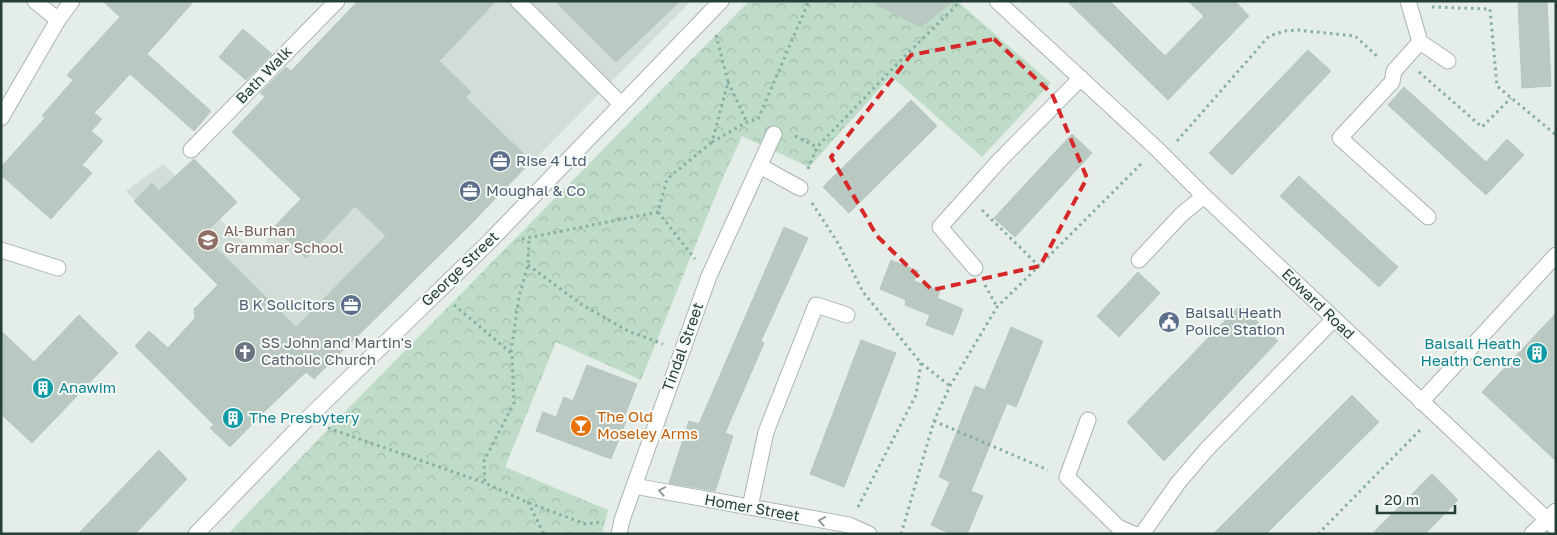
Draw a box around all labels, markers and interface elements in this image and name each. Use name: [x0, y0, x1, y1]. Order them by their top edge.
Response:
street label: Bath Walk: [231, 41, 295, 107]
office icon: Rise 4 Ltd: [488, 149, 512, 173]
place label: Rise 4 Ltd: [516, 151, 587, 169]
office icon: Moughal & Co: [458, 179, 482, 203]
place label: Moughal & Co: [486, 181, 585, 199]
place label: Al-Burhan Grammar School: [224, 221, 343, 256]
street label: George Street: [417, 227, 502, 310]
school or university icon: Al-Burhan Grammar School: [196, 228, 220, 252]
street label: Edward Road: [1279, 264, 1359, 342]
office icon: B K Solicitors: [339, 293, 363, 317]
place label: B K Solicitors: [239, 295, 335, 313]
street label: Tindal Street: [658, 300, 706, 394]
place label: Balsall Heath Police Station: [1185, 303, 1285, 338]
public building icon: Balsall Heath Police Station: [1157, 310, 1181, 334]
place label: SS John and Martin's Catholic Church: [261, 333, 412, 368]
place label: Balsall Heath Health Centre: [1421, 334, 1521, 369]
church icon: SS John and Martin's Catholic Church: [233, 340, 257, 364]
building icon: Balsall Heath Health Centre: [1525, 341, 1549, 365]
building icon: Anawim: [31, 376, 55, 400]
place label: Anawim: [59, 378, 116, 396]
building icon: The Presbytery: [221, 406, 245, 430]
place label: The Old Moseley Arms: [597, 407, 698, 442]
place label: The Presbytery: [249, 408, 360, 426]
bar icon: The Old Moseley Arms: [569, 414, 593, 438]
scale bar: [1377, 482, 1454, 514]
one-way arrow: [658, 486, 667, 497]
street label: Homer Street: [703, 490, 801, 524]
text: 20 m: [1384, 490, 1419, 508]
one-way arrow: [818, 516, 827, 526]

